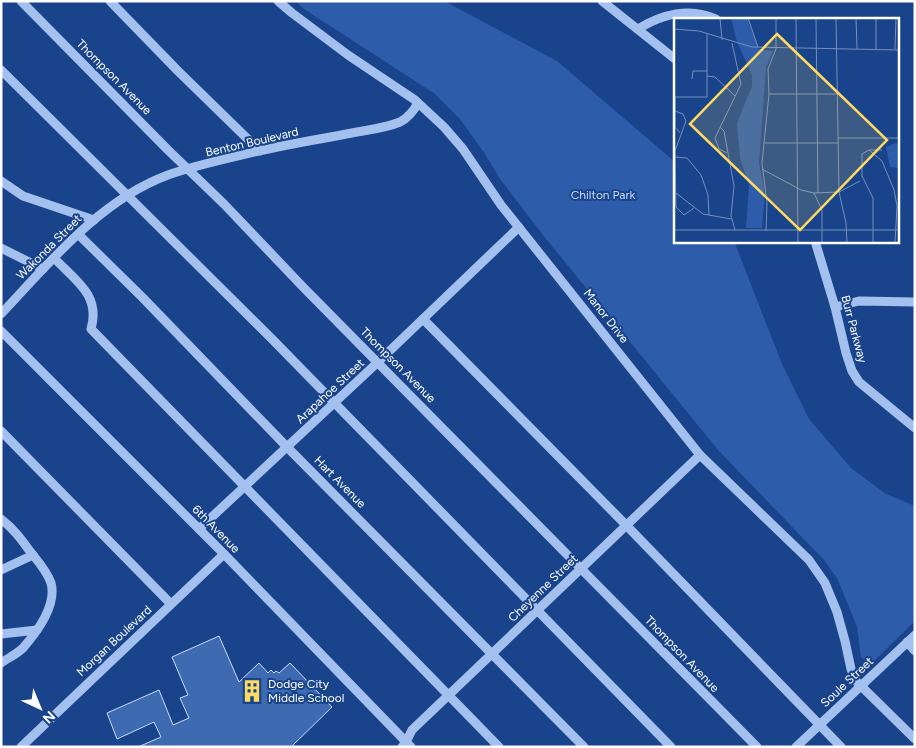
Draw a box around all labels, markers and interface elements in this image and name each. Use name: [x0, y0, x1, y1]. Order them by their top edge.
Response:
inset map: [674, 18, 898, 242]
street label: Thompson Avenue: [74, 37, 155, 118]
street label: Benton Boulevard: [204, 124, 300, 160]
park label: Chilton Park: [571, 188, 636, 202]
street label: Wakonda Street: [14, 211, 85, 282]
street label: Manor Drive: [581, 286, 632, 346]
street label: Burr Parkway: [838, 294, 870, 365]
street label: Thompson Avenue: [358, 325, 439, 406]
street label: Arapahoe Street: [293, 355, 367, 426]
street label: Hart Avenue: [311, 453, 369, 511]
street label: 6th Avenue: [189, 502, 243, 556]
street label: Cheyenne Street: [505, 551, 581, 625]
street label: Morgan Boulevard: [74, 603, 154, 679]
street label: Thompson Avenue: [642, 613, 722, 695]
street label: Soule Street: [818, 654, 877, 710]
place label: Dodge City Middle School: [268, 677, 344, 705]
building icon: Dodge City Middle School: [239, 678, 265, 704]
north arrow: [15, 683, 65, 733]
text: N: [39, 707, 58, 727]

